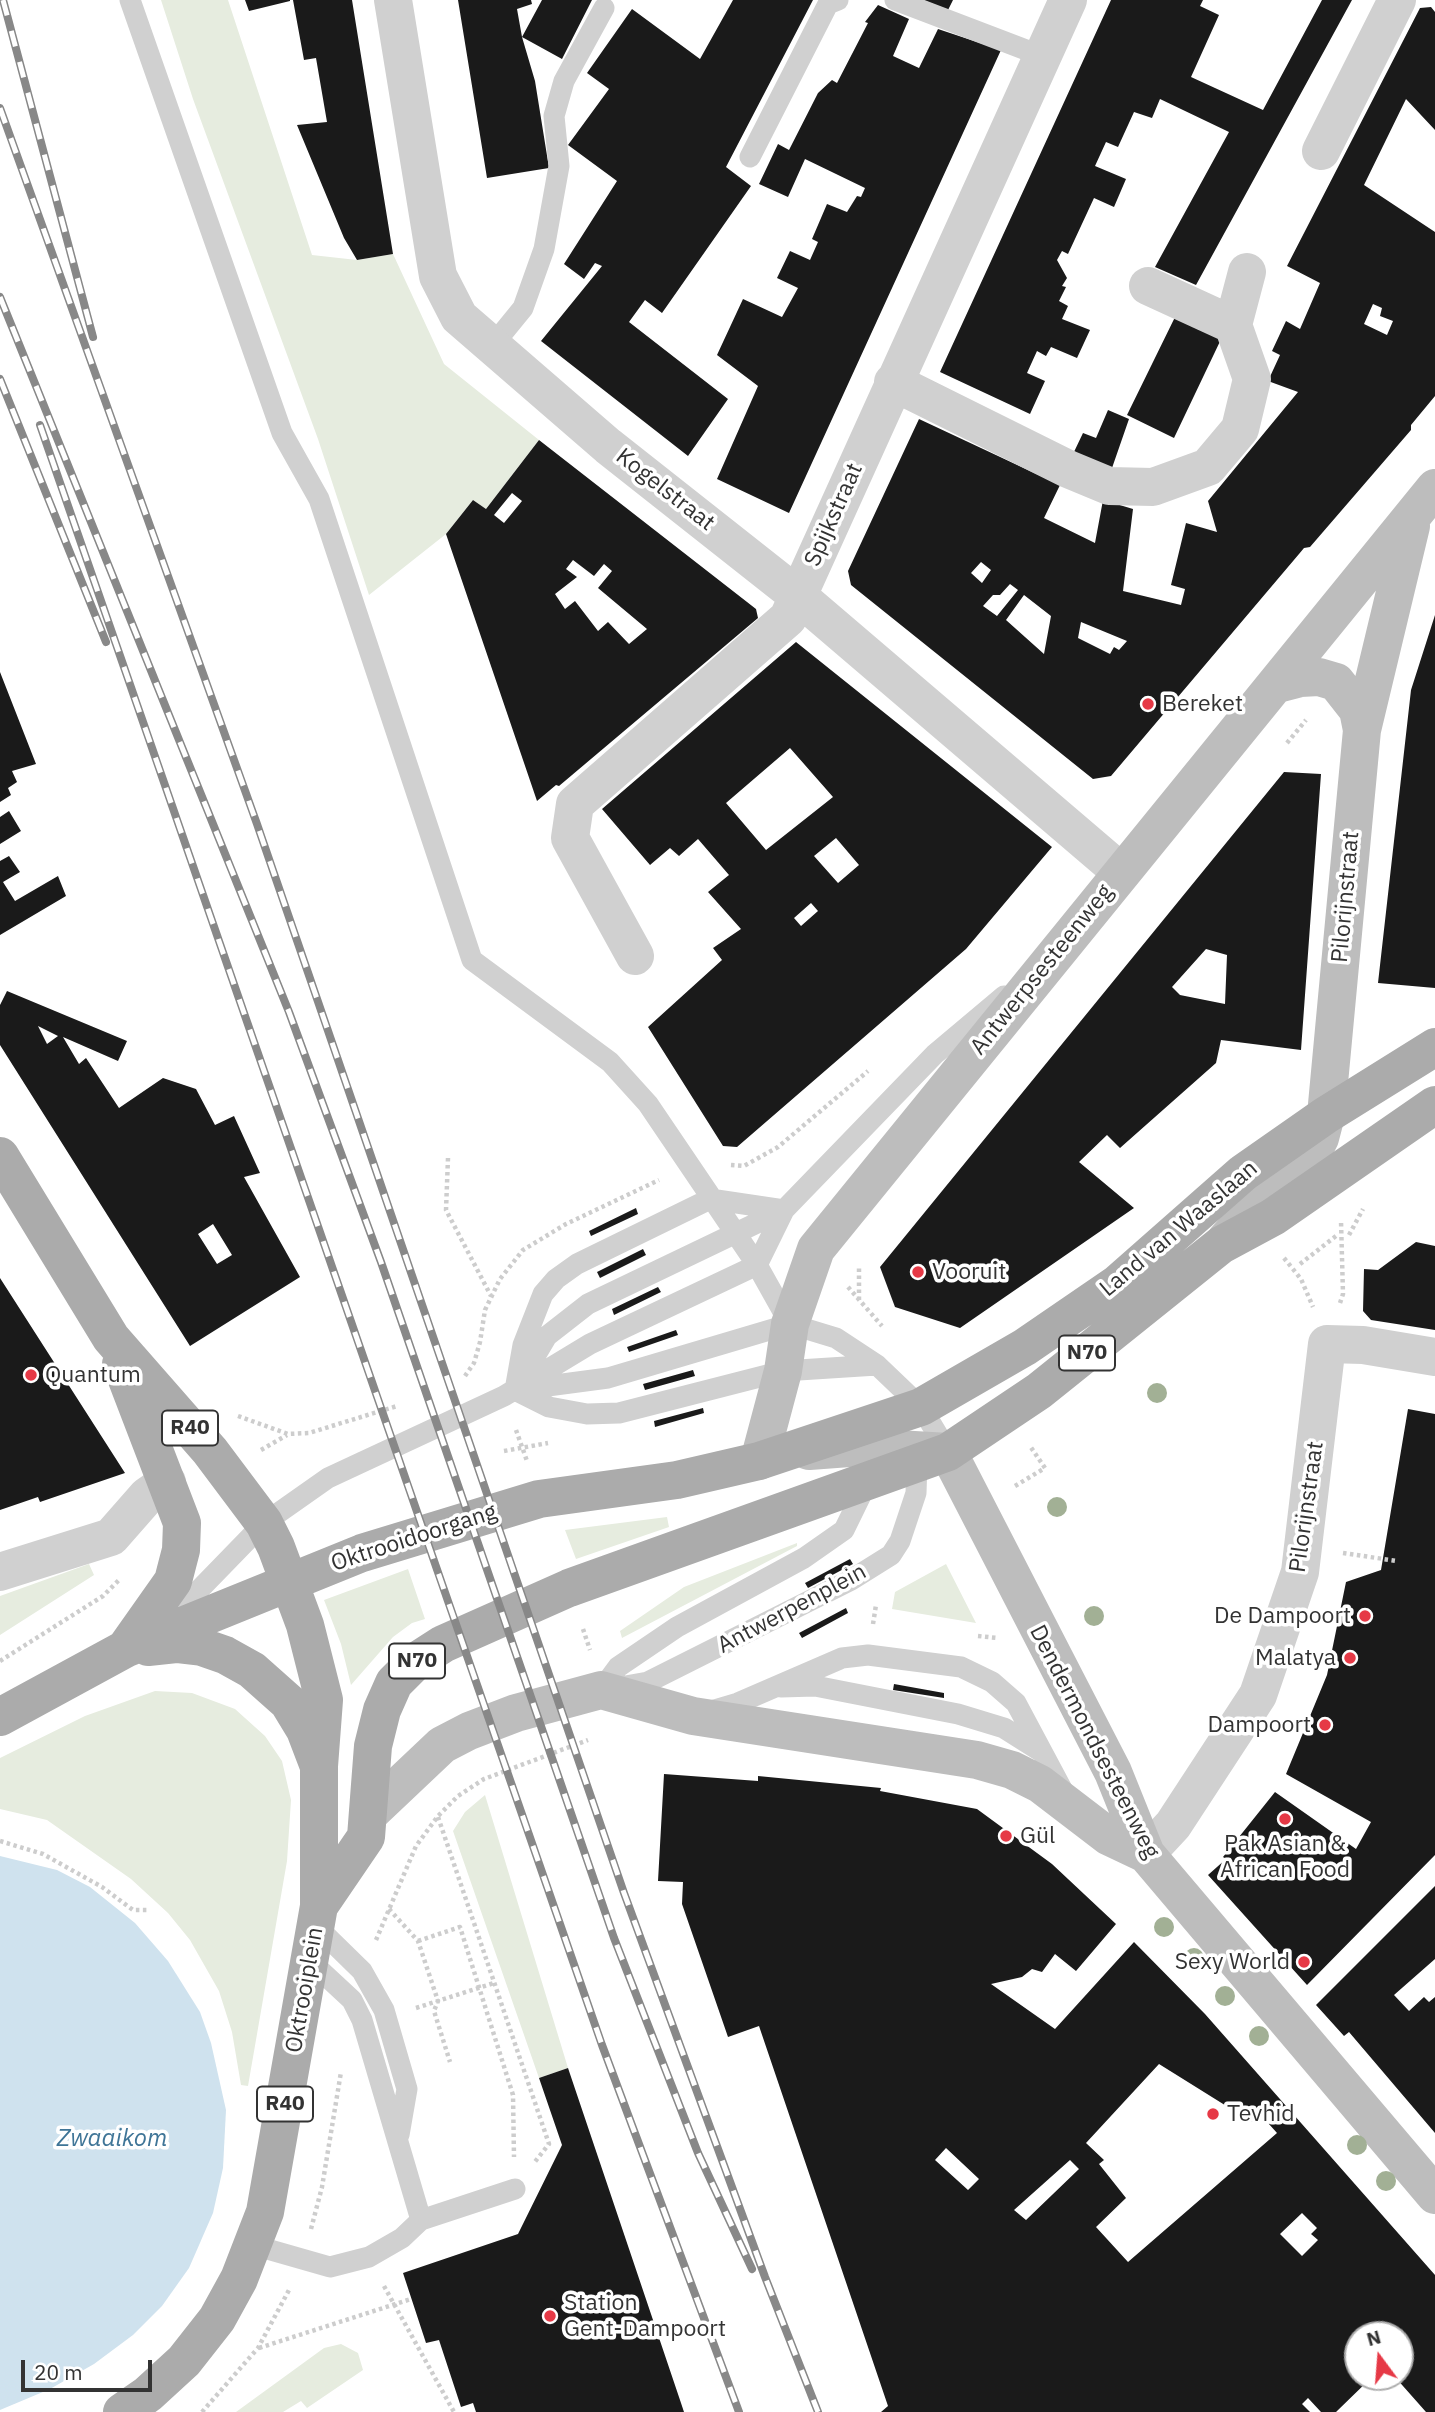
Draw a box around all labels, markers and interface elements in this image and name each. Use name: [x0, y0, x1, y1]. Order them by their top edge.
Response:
street label: Kogelstraat: [610, 443, 720, 537]
street label: Spijkstraat: [799, 459, 869, 571]
place label: Bereket: [1162, 690, 1243, 718]
marker: Bereket: [1140, 696, 1156, 712]
street label: Pilorijnstraat: [1327, 830, 1365, 964]
street label: Antwerpsesteenweg: [965, 879, 1119, 1061]
street label: Land van Waaslaan: [1095, 1155, 1263, 1303]
place label: Vooruit: [932, 1258, 1006, 1286]
marker: Vooruit: [910, 1264, 926, 1280]
road number: N70: [1059, 1336, 1115, 1370]
place label: Quantum: [45, 1361, 141, 1389]
marker: Quantum: [23, 1367, 39, 1383]
road number: R40: [162, 1410, 218, 1446]
street label: Pilorijnstraat: [1284, 1440, 1330, 1574]
street label: Oktrooidoorgang: [328, 1498, 500, 1578]
street label: Antwerpenplein: [713, 1558, 871, 1660]
place label: De Dampoort: [1214, 1602, 1351, 1630]
marker: De Dampoort: [1357, 1608, 1373, 1624]
street label: Dendermondsesteenweg: [1023, 1621, 1165, 1863]
road number: N70: [389, 1644, 445, 1678]
place label: Malatya: [1255, 1644, 1336, 1672]
marker: Malatya: [1342, 1650, 1358, 1666]
place label: Dampoort: [1208, 1711, 1311, 1739]
marker: Dampoort: [1317, 1717, 1333, 1733]
marker: Pak Asian & African Food: [1277, 1811, 1293, 1827]
place label: Gül: [1020, 1822, 1055, 1850]
marker: Gül: [998, 1828, 1014, 1844]
place label: Pak Asian & African Food: [1220, 1830, 1350, 1884]
street label: Oktrooiplein: [280, 1925, 330, 2055]
place label: Sexy World: [1175, 1948, 1290, 1976]
marker: Sexy World: [1296, 1954, 1312, 1970]
road number: R40: [257, 2086, 313, 2122]
place label: Tevhid: [1227, 2100, 1295, 2128]
marker: Tevhid: [1205, 2106, 1221, 2122]
water label: Zwaaikom: [57, 2125, 167, 2153]
place label: Station Gent-Dampoort: [564, 2289, 726, 2343]
marker: Station Gent-Dampoort: [542, 2308, 558, 2324]
north arrow: [1344, 2321, 1414, 2391]
text: N: [1364, 2324, 1384, 2351]
scale bar: [24, 2346, 156, 2390]
text: 20 m: [34, 2358, 83, 2386]

